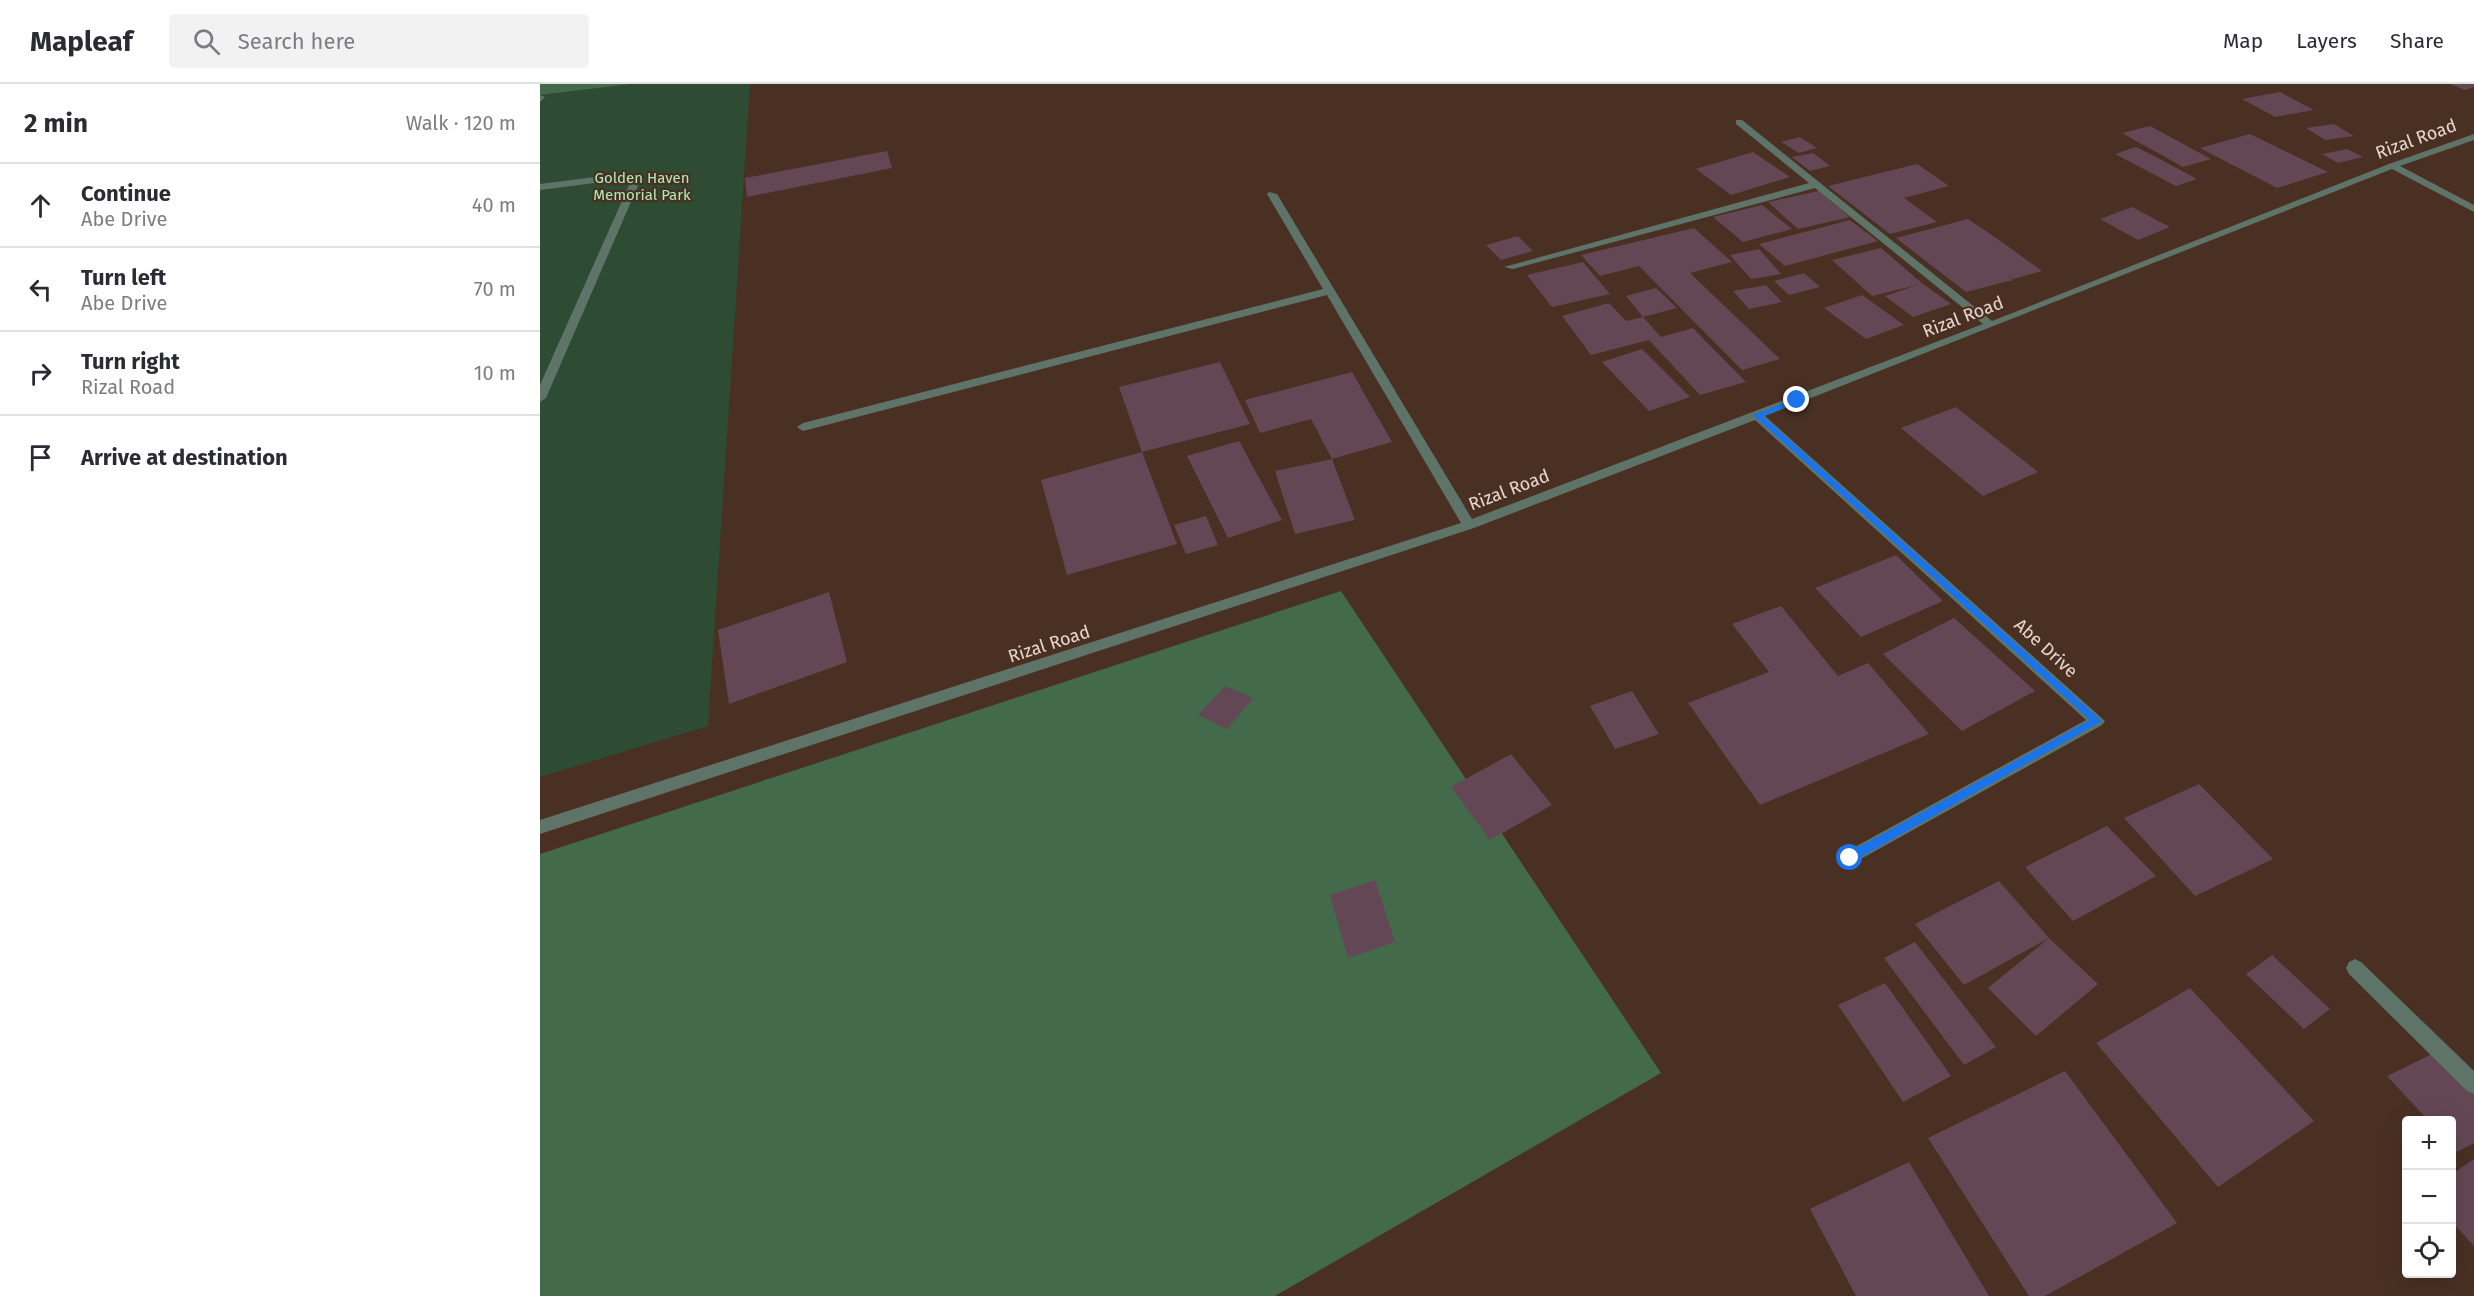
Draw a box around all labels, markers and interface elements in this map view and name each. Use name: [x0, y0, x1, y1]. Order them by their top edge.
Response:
search box: [169, 14, 589, 68]
text: Mapleaf: [30, 25, 133, 58]
icon: search: [190, 25, 223, 58]
text: Search here: [238, 28, 355, 55]
text: Map: [2223, 28, 2263, 54]
text: Layers: [2296, 28, 2357, 54]
text: Share: [2390, 28, 2444, 54]
text: 2 min: [24, 108, 88, 139]
text: Walk · 120 m: [406, 111, 516, 135]
street label: Rizal Road: [2372, 114, 2460, 164]
park label: Golden Haven Memorial Park: [593, 169, 691, 204]
text: Continue: [81, 180, 171, 207]
icon: ahead: [24, 189, 57, 222]
text: 40 m: [472, 193, 516, 217]
text: Abe Drive: [81, 207, 167, 231]
text: Turn left: [81, 264, 166, 291]
icon: left: [24, 273, 57, 306]
text: 70 m: [474, 277, 516, 301]
text: Abe Drive: [81, 291, 167, 315]
street label: Rizal Road: [1920, 292, 2006, 342]
text: Turn right: [81, 348, 180, 375]
icon: right: [24, 357, 57, 390]
text: 10 m: [474, 361, 516, 385]
text: Rizal Road: [81, 375, 175, 399]
route end: [1783, 386, 1809, 412]
icon: arrive: [24, 441, 57, 474]
text: Arrive at destination: [81, 444, 288, 471]
street label: Rizal Road: [1466, 465, 1552, 515]
street label: Abe Drive: [2010, 614, 2082, 682]
street label: Rizal Road: [1005, 620, 1093, 668]
route start: [1836, 844, 1862, 870]
map controls: [2402, 1116, 2456, 1278]
button: +: [2402, 1116, 2456, 1170]
button: −: [2402, 1170, 2456, 1224]
button: locate: [2402, 1224, 2456, 1278]

